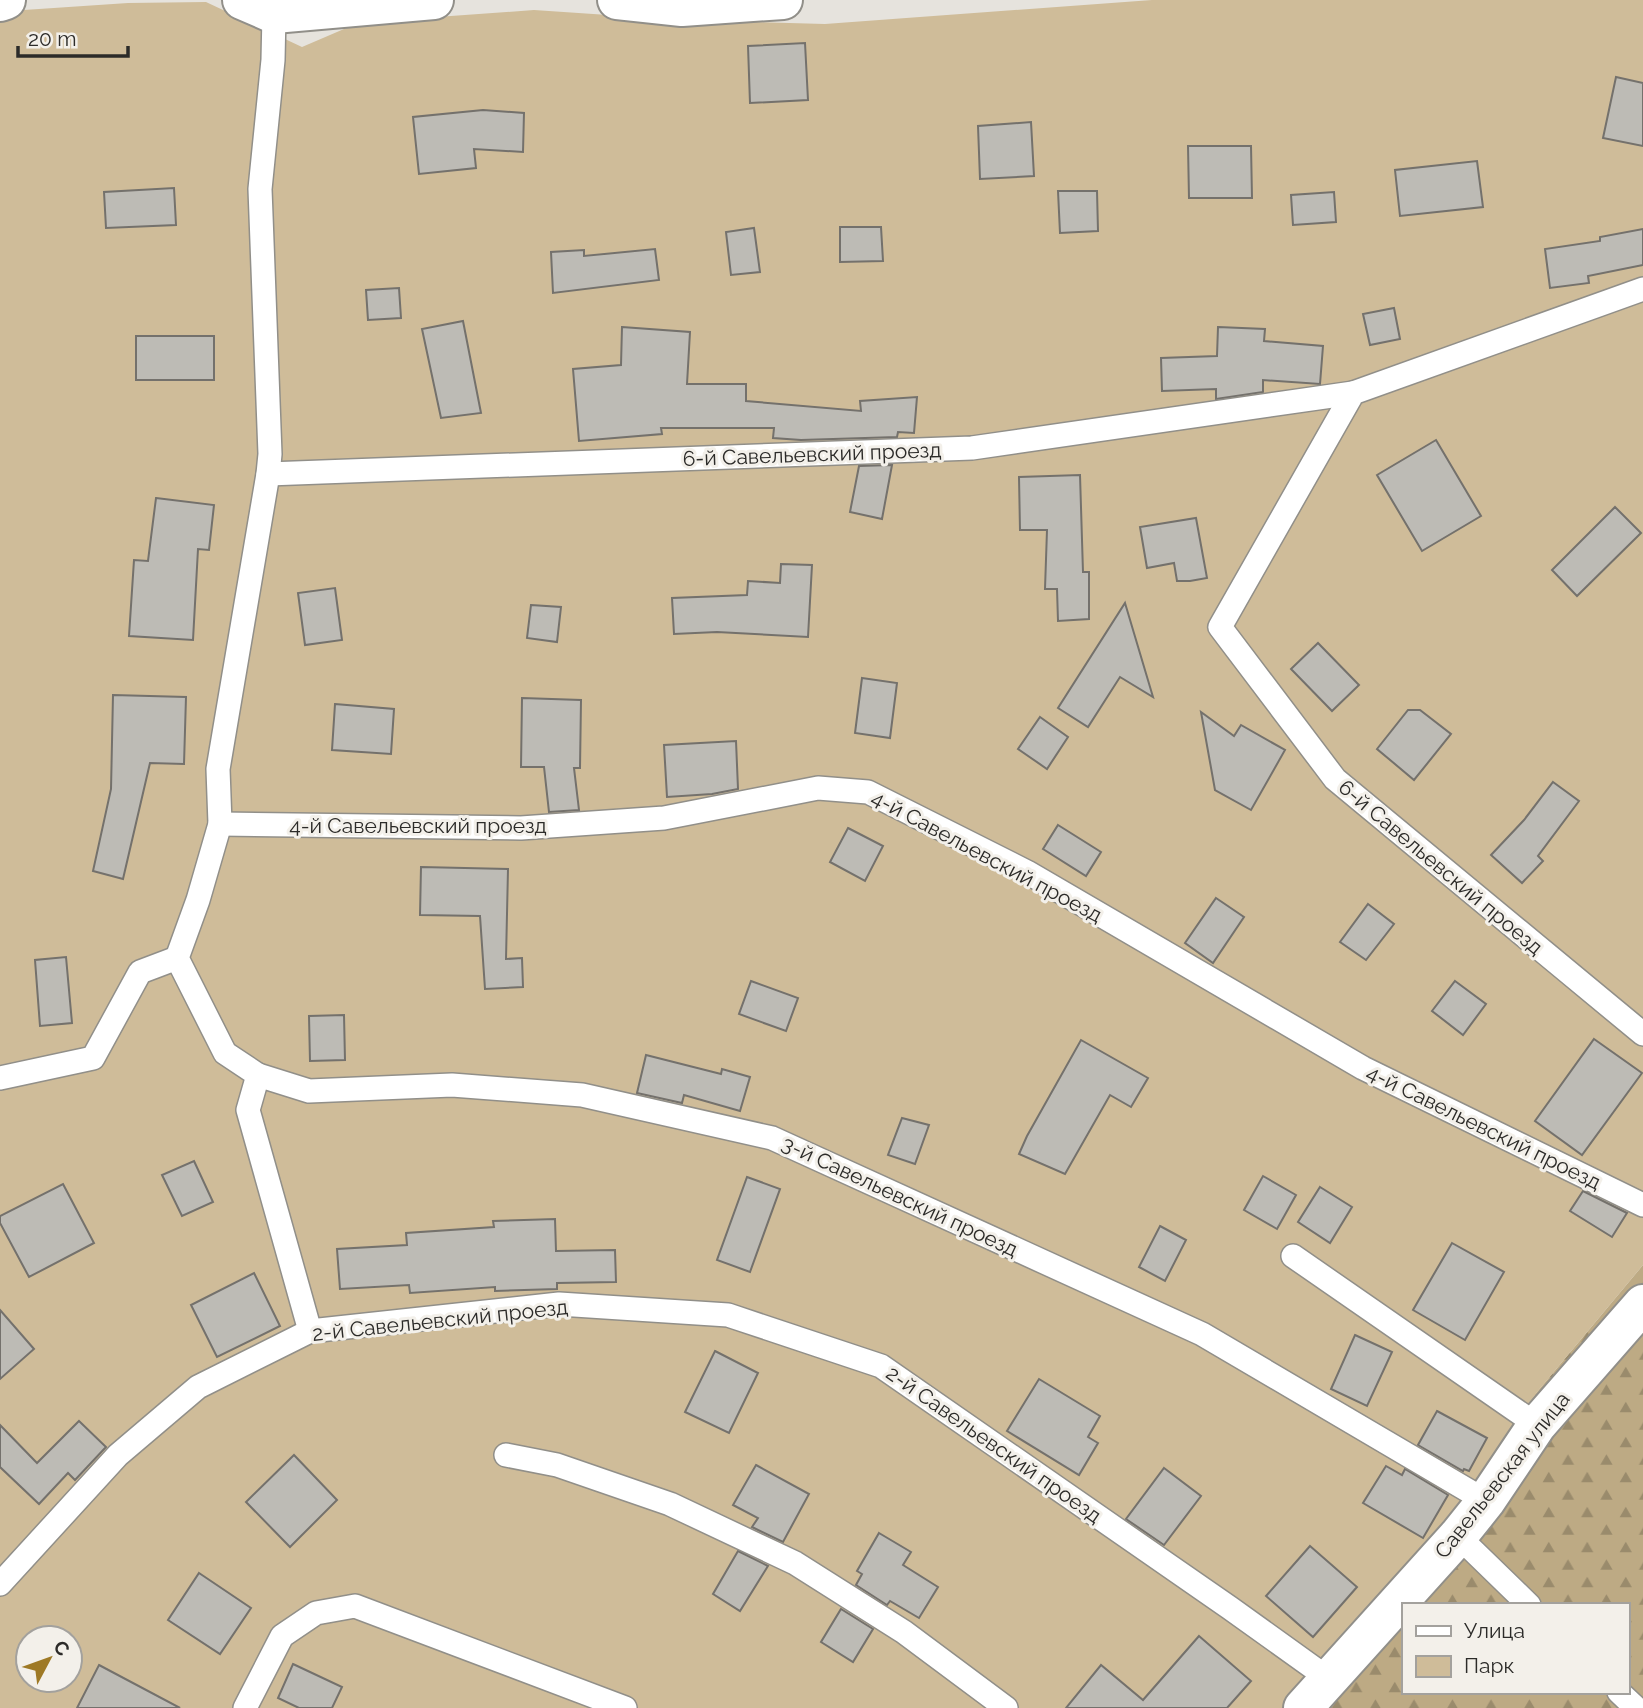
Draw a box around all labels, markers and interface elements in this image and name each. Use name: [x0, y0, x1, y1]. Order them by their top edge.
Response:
scale bar: [18, 14, 128, 58]
text: 20 m: [28, 26, 76, 51]
street label: 6-й Савельевский проезд: [682, 437, 942, 471]
street label: 6-й Савельевский проезд: [1334, 774, 1548, 960]
street label: 4-й Савельевский проезд: [867, 785, 1107, 927]
street label: 4-й Савельевский проезд: [289, 813, 547, 838]
street label: 4-й Савельевский проезд: [1363, 1059, 1605, 1195]
street label: 3-й Савельевский проезд: [778, 1130, 1022, 1262]
street label: 2-й Савельевский проезд: [311, 1294, 569, 1346]
street label: 2-й Савельевский проезд: [882, 1360, 1106, 1528]
street label: Савельевская улица: [1429, 1387, 1575, 1563]
legend: [1402, 1603, 1629, 1694]
text: Улица: [1464, 1618, 1525, 1643]
north arrow: [14, 1624, 84, 1694]
text: С: [49, 1636, 74, 1660]
text: Парк: [1464, 1653, 1514, 1678]

